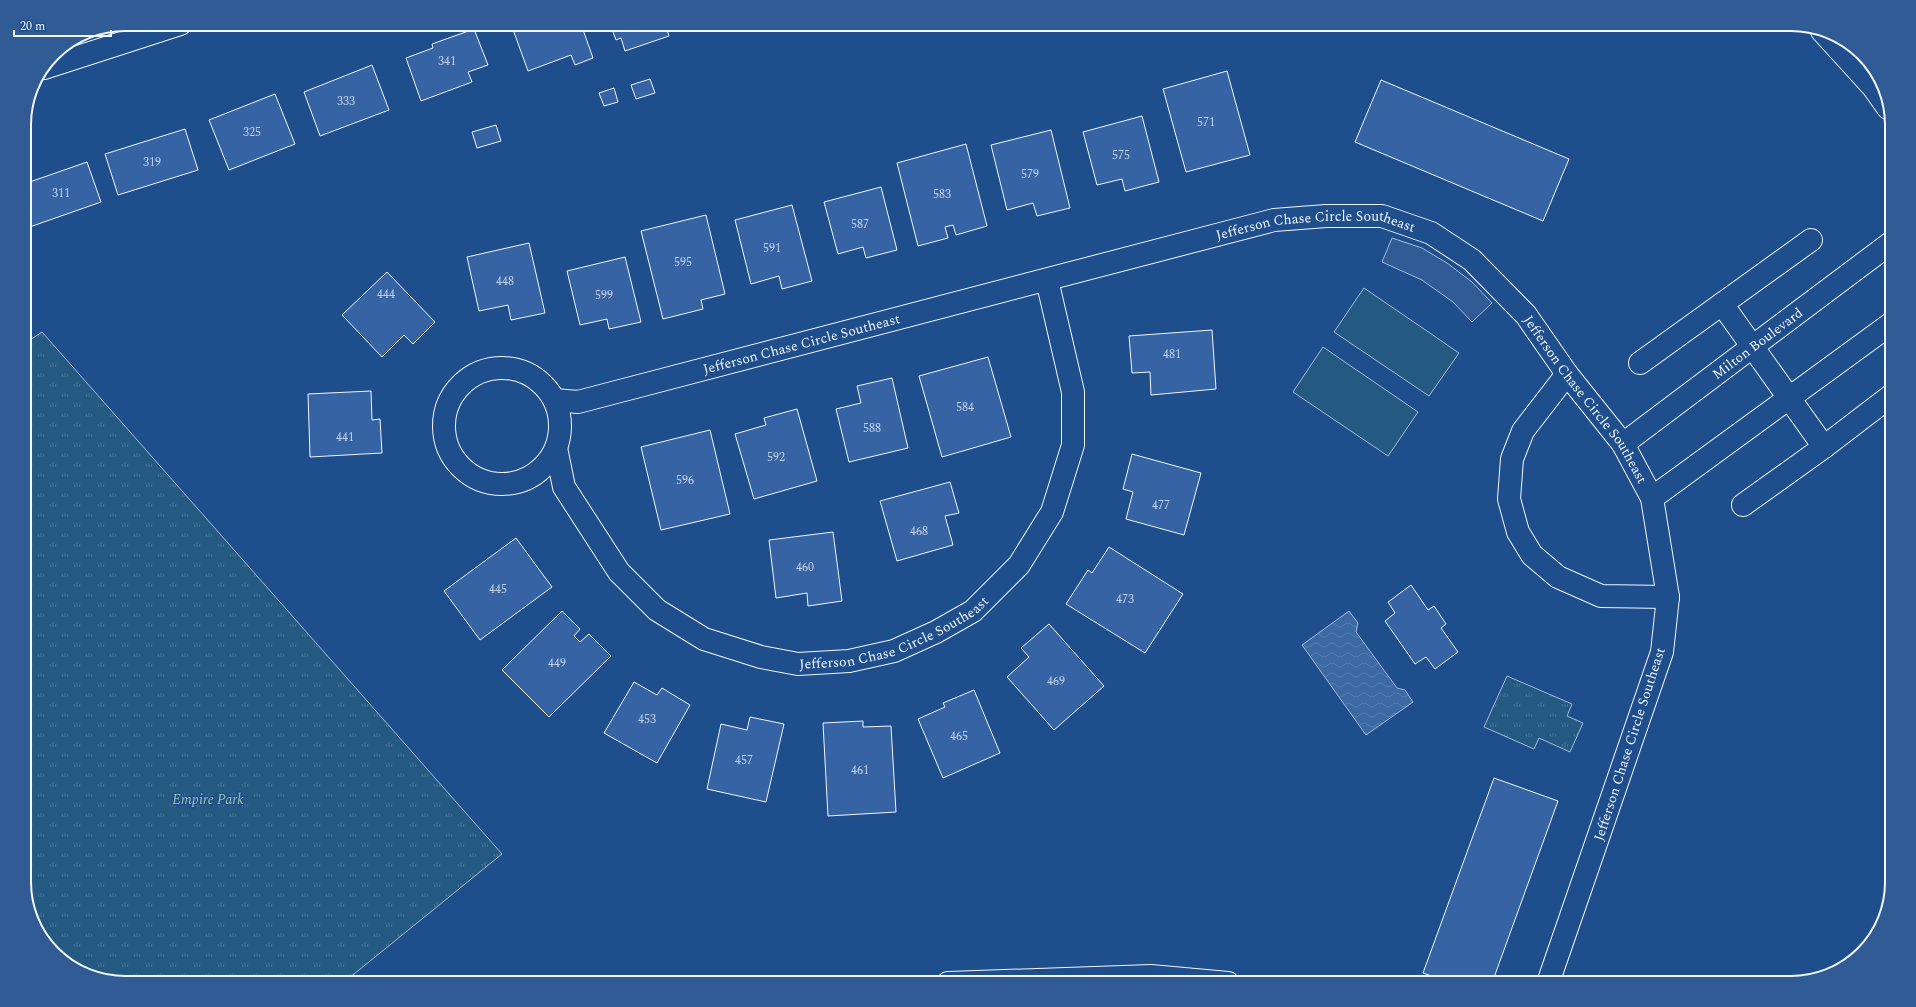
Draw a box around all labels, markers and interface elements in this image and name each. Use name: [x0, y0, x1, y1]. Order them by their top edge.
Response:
scale bar: [14, 12, 111, 38]
text: 20 m: [20, 17, 45, 36]
house number: 341: [438, 52, 456, 71]
house number: 333: [337, 92, 355, 111]
house number: 571: [1197, 113, 1215, 132]
house number: 325: [243, 123, 261, 142]
house number: 575: [1112, 146, 1130, 165]
house number: 319: [143, 153, 161, 172]
house number: 579: [1021, 165, 1039, 184]
house number: 311: [52, 184, 70, 203]
house number: 583: [933, 185, 951, 204]
street label: Jefferson Chase Circle Southeast: [1214, 206, 1418, 246]
house number: 587: [851, 215, 869, 234]
house number: 591: [763, 239, 781, 258]
house number: 595: [674, 253, 692, 272]
house number: 448: [496, 272, 514, 291]
house number: 444: [377, 285, 395, 304]
house number: 599: [595, 286, 613, 305]
street label: Milton Boulevard: [1708, 302, 1808, 385]
street label: Jefferson Chase Circle Southeast: [701, 308, 902, 380]
street label: Jefferson Chase Circle Southeast: [1518, 311, 1652, 487]
house number: 481: [1163, 345, 1181, 364]
house number: 584: [956, 398, 974, 417]
house number: 588: [863, 419, 881, 438]
house number: 441: [336, 428, 354, 447]
house number: 592: [767, 448, 785, 467]
house number: 596: [676, 471, 694, 490]
house number: 477: [1152, 496, 1170, 515]
house number: 468: [910, 522, 928, 541]
house number: 460: [796, 558, 814, 577]
house number: 445: [489, 580, 507, 599]
house number: 473: [1116, 590, 1134, 609]
street label: Jefferson Chase Circle Southeast: [799, 591, 994, 675]
street label: Jefferson Chase Circle Southeast: [1588, 645, 1671, 844]
house number: 449: [548, 654, 566, 673]
house number: 469: [1047, 672, 1065, 691]
house number: 453: [638, 710, 656, 729]
house number: 465: [950, 727, 968, 746]
house number: 457: [735, 751, 753, 770]
house number: 461: [851, 761, 869, 780]
park label: Empire Park: [172, 789, 244, 810]

